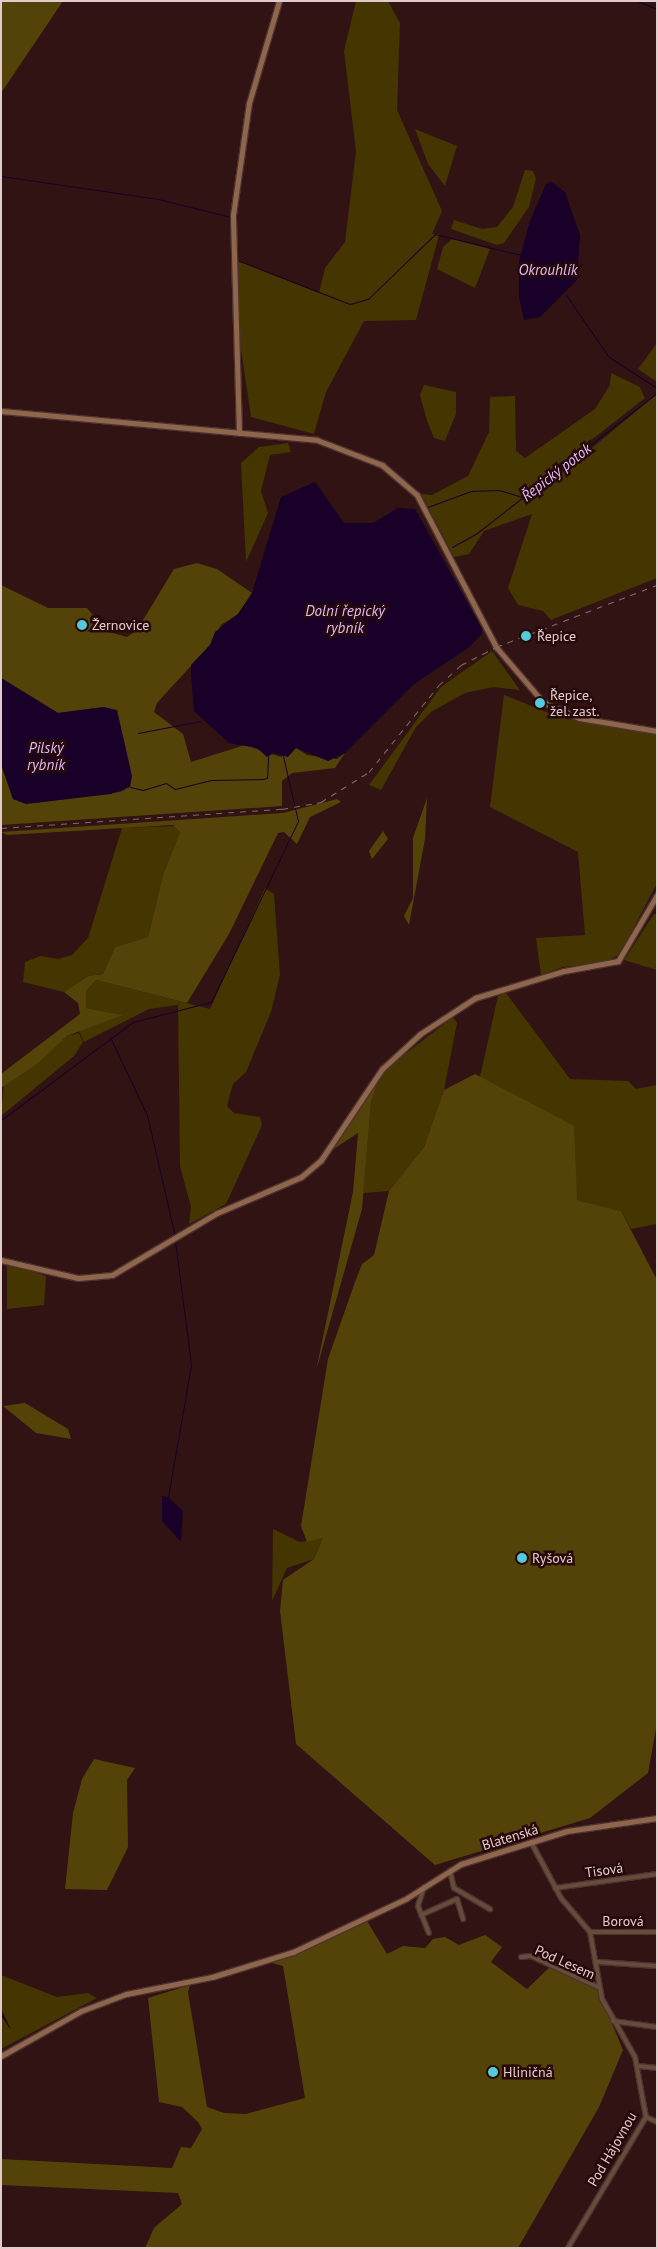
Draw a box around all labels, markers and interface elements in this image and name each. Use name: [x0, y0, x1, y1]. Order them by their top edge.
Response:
water label: Okrouhlík: [518, 261, 578, 279]
water label: Řepický potok: [517, 439, 595, 505]
water label: Dolní řepický rybník: [305, 601, 385, 636]
place label: Žernovice: [92, 617, 149, 633]
marker: Žernovice: [76, 619, 88, 631]
place label: Řepice: [537, 628, 576, 644]
marker: Řepice: [519, 629, 533, 643]
place label: Řepice, žel. zast.: [550, 687, 601, 720]
marker: Řepice, žel. zast.: [534, 697, 546, 709]
water label: Pilský rybník: [27, 738, 65, 773]
place label: Ryšová: [532, 1550, 573, 1566]
marker: Ryšová: [516, 1552, 528, 1564]
street label: Blatenská: [480, 1820, 540, 1854]
street label: Tisová: [584, 1859, 624, 1881]
street label: Borová: [602, 1913, 644, 1929]
street label: Pod Lesem: [532, 1941, 598, 1983]
place label: Hliničná: [503, 2064, 553, 2080]
marker: Hliničná: [487, 2066, 499, 2078]
street label: Pod Hájovnou: [584, 2109, 640, 2189]

